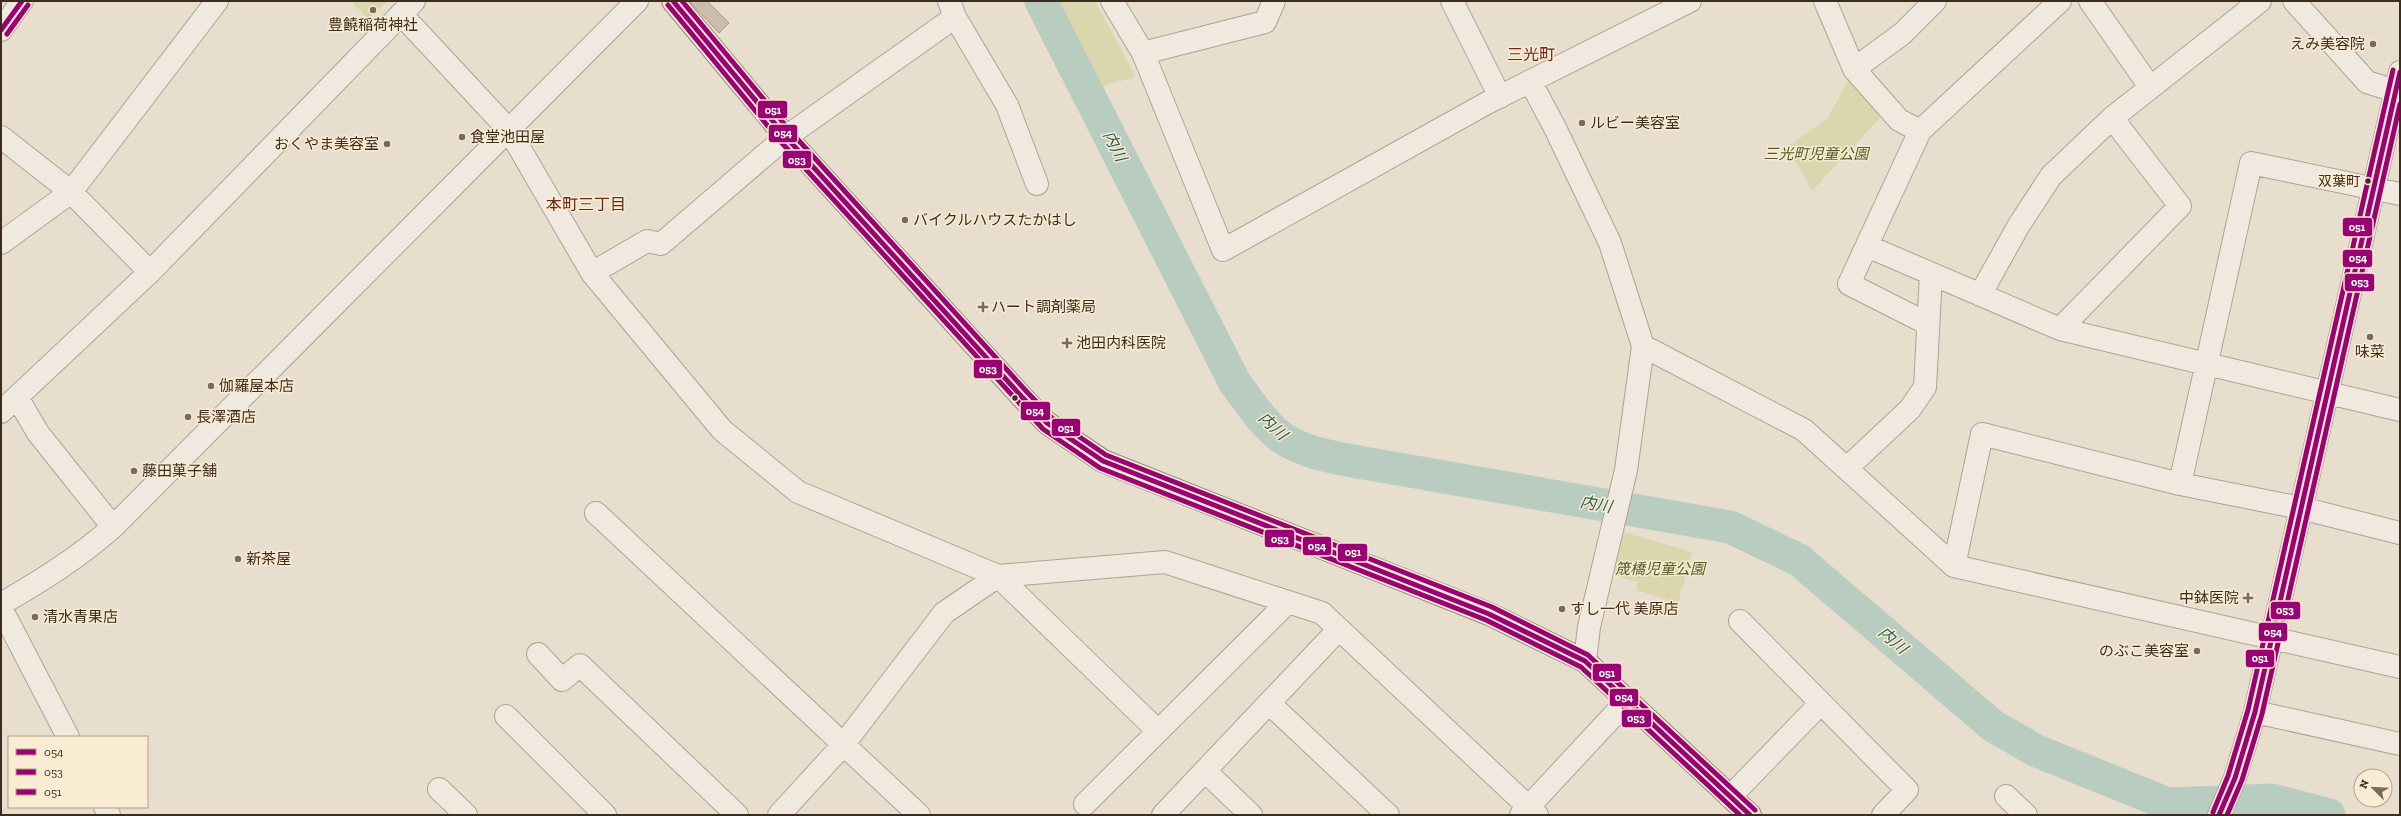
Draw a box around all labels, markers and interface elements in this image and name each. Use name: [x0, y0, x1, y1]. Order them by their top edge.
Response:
marker: 豊饒稲荷神社: [368, 5, 378, 15]
place label: 豊饒稲荷神社: [328, 16, 418, 34]
place label: えみ美容院: [2290, 35, 2365, 53]
marker: えみ美容院: [2368, 39, 2378, 49]
district label: 三光町: [1507, 45, 1555, 64]
line badge: 051: [757, 100, 788, 119]
text: 051: [765, 104, 782, 117]
place label: ルビー美容室: [1590, 114, 1680, 132]
marker: ルビー美容室: [1577, 118, 1587, 128]
line badge: 054: [768, 124, 798, 143]
text: 054: [774, 127, 793, 140]
water label: 内川: [1099, 127, 1132, 166]
place label: 食堂池田屋: [470, 128, 545, 146]
marker: 食堂池田屋: [457, 132, 467, 142]
place label: おくやま美容室: [274, 135, 379, 153]
marker: おくやま美容室: [382, 139, 392, 149]
park label: 三光町児童公園: [1763, 145, 1870, 163]
line badge: 053: [782, 150, 812, 169]
text: 053: [788, 154, 806, 167]
place label: 双葉町: [2318, 173, 2360, 190]
marker: 双葉町: [2363, 176, 2373, 186]
district label: 本町三丁目: [546, 195, 626, 214]
place label: バイクルハウスたかはし: [913, 211, 1077, 229]
marker: バイクルハウスたかはし: [900, 215, 910, 225]
line badge: 051: [2342, 217, 2373, 237]
text: 051: [2349, 221, 2366, 234]
line badge: 054: [2342, 249, 2373, 268]
text: 054: [2349, 252, 2368, 265]
line badge: 053: [2344, 273, 2375, 292]
text: 053: [2351, 276, 2369, 289]
place label: ハート調剤薬局: [991, 298, 1096, 316]
marker: ハート調剤薬局: [978, 302, 988, 312]
marker: 味菜: [2365, 332, 2375, 342]
place label: 池田内科医院: [1076, 334, 1166, 352]
marker: 池田内科医院: [1061, 337, 1073, 349]
place label: 味菜: [2355, 343, 2385, 361]
line badge: 053: [973, 359, 1003, 379]
text: 053: [979, 363, 997, 376]
place label: 伽羅屋本店: [219, 377, 294, 395]
marker: 伽羅屋本店: [206, 381, 216, 391]
unlabelled marker: [1010, 393, 1020, 403]
line badge: 054: [1020, 401, 1051, 421]
text: 054: [1026, 405, 1045, 418]
place label: 長澤酒店: [196, 408, 256, 426]
water label: 内川: [1255, 408, 1293, 445]
marker: 長澤酒店: [183, 412, 193, 422]
line badge: 051: [1051, 418, 1081, 437]
text: 051: [1058, 422, 1075, 435]
place label: 藤田菓子舗: [142, 462, 217, 480]
marker: 藤田菓子舗: [129, 466, 139, 476]
water label: 内川: [1579, 492, 1615, 516]
line badge: 053: [1264, 529, 1295, 548]
text: 053: [1271, 533, 1289, 546]
line badge: 054: [1302, 536, 1332, 556]
text: 054: [1308, 540, 1327, 553]
line badge: 051: [1337, 543, 1368, 562]
text: 051: [1345, 546, 1362, 559]
place label: 新茶屋: [246, 550, 291, 568]
marker: 新茶屋: [233, 554, 243, 564]
park label: 筬橋児童公園: [1615, 560, 1707, 578]
place label: 中鉢医院: [2179, 589, 2239, 607]
marker: 中鉢医院: [2242, 592, 2254, 604]
place label: すし一代 美原店: [1570, 600, 1678, 618]
line badge: 053: [2270, 601, 2301, 620]
marker: すし一代 美原店: [1557, 604, 1567, 614]
text: 053: [2276, 604, 2294, 617]
place label: 清水青果店: [43, 608, 118, 626]
marker: 清水青果店: [30, 612, 40, 622]
water label: 内川: [1875, 622, 1913, 659]
line badge: 054: [2258, 622, 2288, 642]
text: 054: [2264, 626, 2283, 639]
place label: のぶこ美容室: [2099, 642, 2189, 660]
marker: のぶこ美容室: [2192, 646, 2202, 656]
line badge: 051: [2245, 649, 2275, 668]
text: 051: [2252, 652, 2269, 665]
line badge: 051: [1592, 663, 1622, 682]
text: 051: [1599, 667, 1616, 680]
line badge: 054: [1609, 688, 1639, 707]
text: 054: [1615, 691, 1634, 704]
line badge: 053: [1621, 709, 1652, 728]
text: 053: [1627, 712, 1645, 725]
legend: [8, 736, 148, 808]
text: 054: [44, 745, 64, 759]
text: 053: [44, 765, 63, 779]
north arrow: [2353, 768, 2393, 808]
text: N: [2357, 777, 2372, 791]
text: 051: [44, 785, 62, 799]

